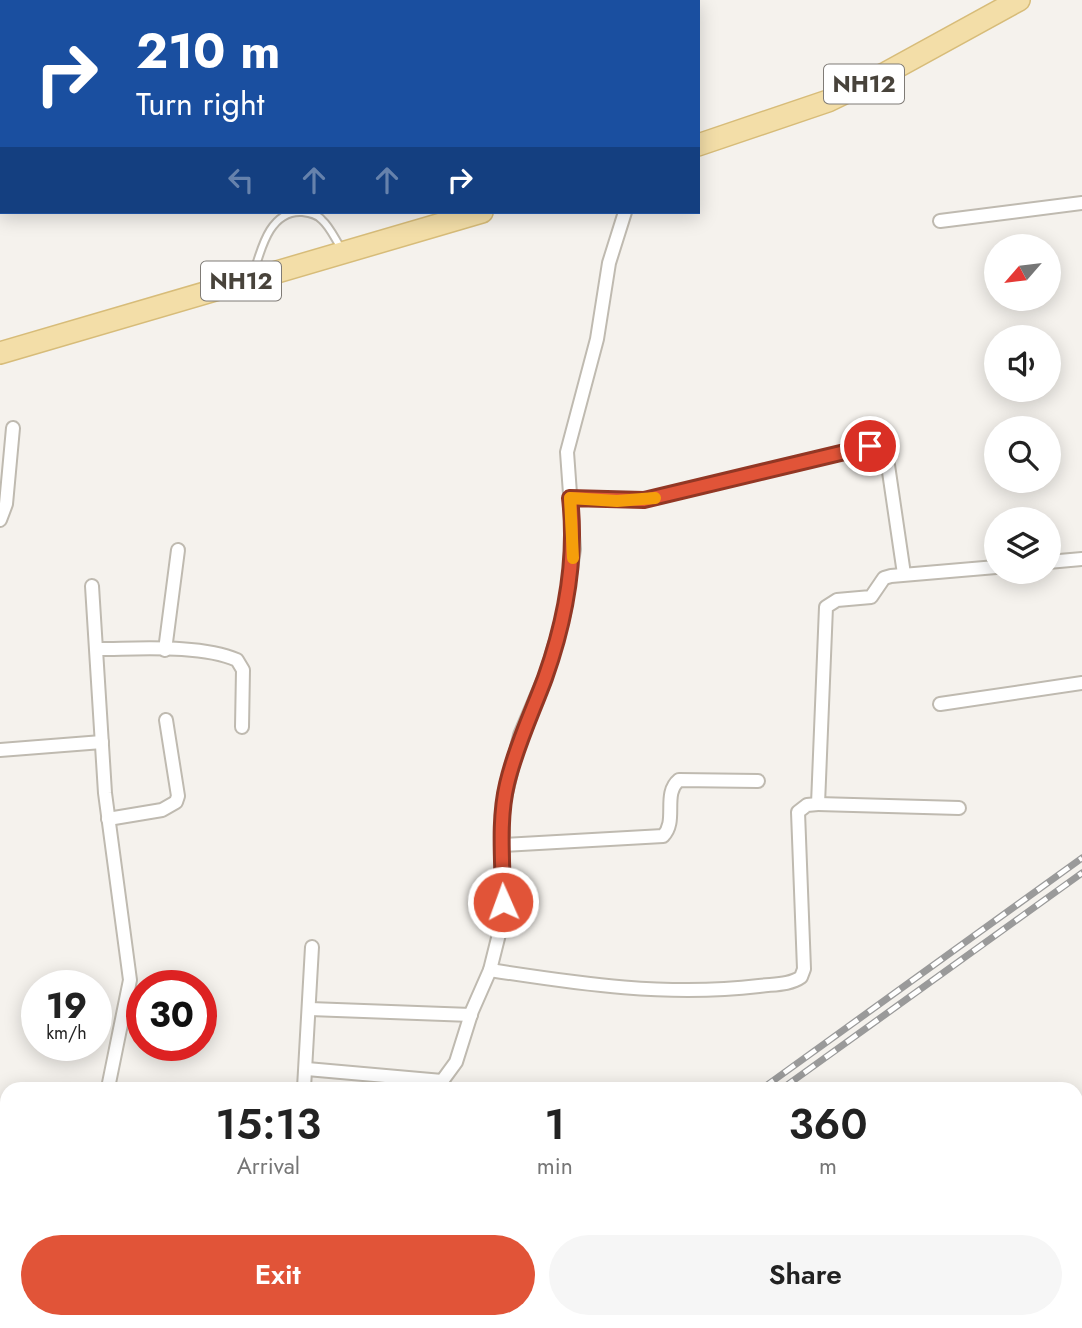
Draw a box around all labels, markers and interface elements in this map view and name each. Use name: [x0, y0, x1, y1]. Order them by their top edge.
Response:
text: 210 m: [136, 16, 280, 86]
icon: right: [21, 28, 112, 119]
road number: NH12: [824, 64, 904, 104]
text: Turn right: [136, 81, 265, 127]
icon: left: [222, 161, 260, 199]
icon: ahead: [295, 161, 333, 199]
icon: ahead: [368, 161, 406, 199]
icon: right: [441, 161, 479, 199]
north arrow: [984, 234, 1060, 312]
map controls: [984, 234, 1061, 584]
road number: NH12: [201, 262, 281, 300]
button: sound: [984, 325, 1061, 402]
pin: [840, 416, 900, 476]
button: search: [984, 416, 1061, 493]
icon: arrive: [851, 427, 889, 465]
button: layers: [984, 507, 1061, 584]
position arrow: [466, 865, 540, 939]
speed limit sign: 30: [126, 970, 217, 1061]
text: 19: [46, 981, 87, 1031]
text: km/h: [46, 1020, 87, 1046]
text: 15:13: [216, 1094, 321, 1155]
text: 1: [545, 1094, 565, 1155]
text: 360: [788, 1094, 867, 1155]
text: Arrival: [237, 1149, 300, 1183]
text: min: [537, 1149, 573, 1183]
text: m: [819, 1149, 837, 1183]
button: Exit: [21, 1235, 535, 1315]
button: Share: [549, 1235, 1062, 1315]

